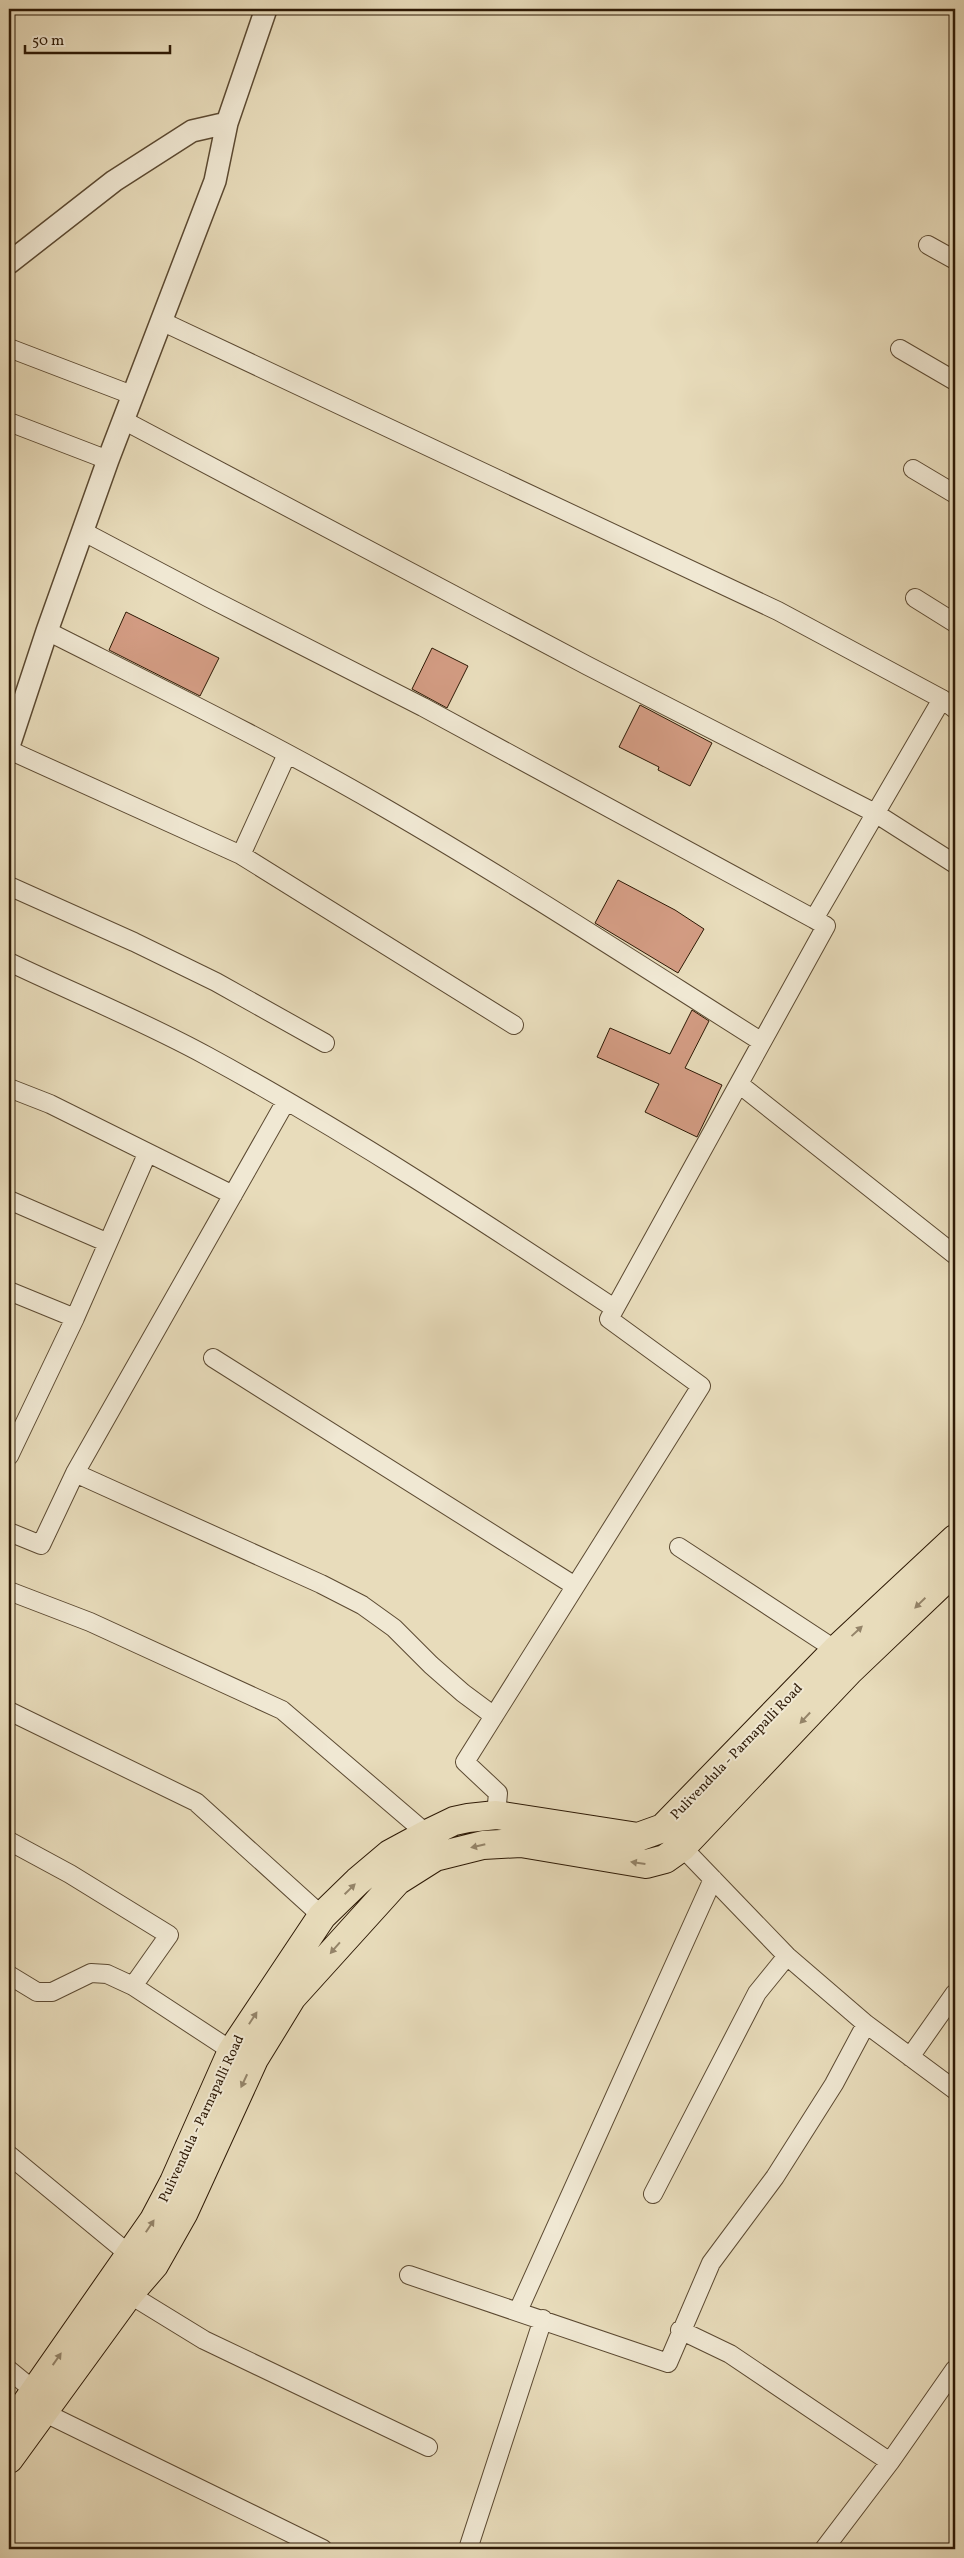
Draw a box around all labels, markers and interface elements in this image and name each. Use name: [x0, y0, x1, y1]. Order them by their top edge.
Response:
scale bar: [25, 22, 170, 54]
text: 50 m: [32, 31, 64, 52]
one-way arrow: [914, 1597, 926, 1609]
one-way arrow: [850, 1625, 862, 1637]
street label: Pulivendula - Parnapalli Road: [667, 1680, 807, 1824]
one-way arrow: [799, 1711, 811, 1723]
one-way arrow: [470, 1842, 485, 1850]
one-way arrow: [630, 1858, 646, 1866]
one-way arrow: [344, 1883, 356, 1895]
one-way arrow: [330, 1942, 341, 1955]
one-way arrow: [248, 2011, 257, 2024]
street label: Pulivendula - Parnapalli Road: [155, 2032, 249, 2206]
one-way arrow: [240, 2074, 248, 2088]
one-way arrow: [145, 2219, 155, 2233]
one-way arrow: [52, 2353, 62, 2366]

